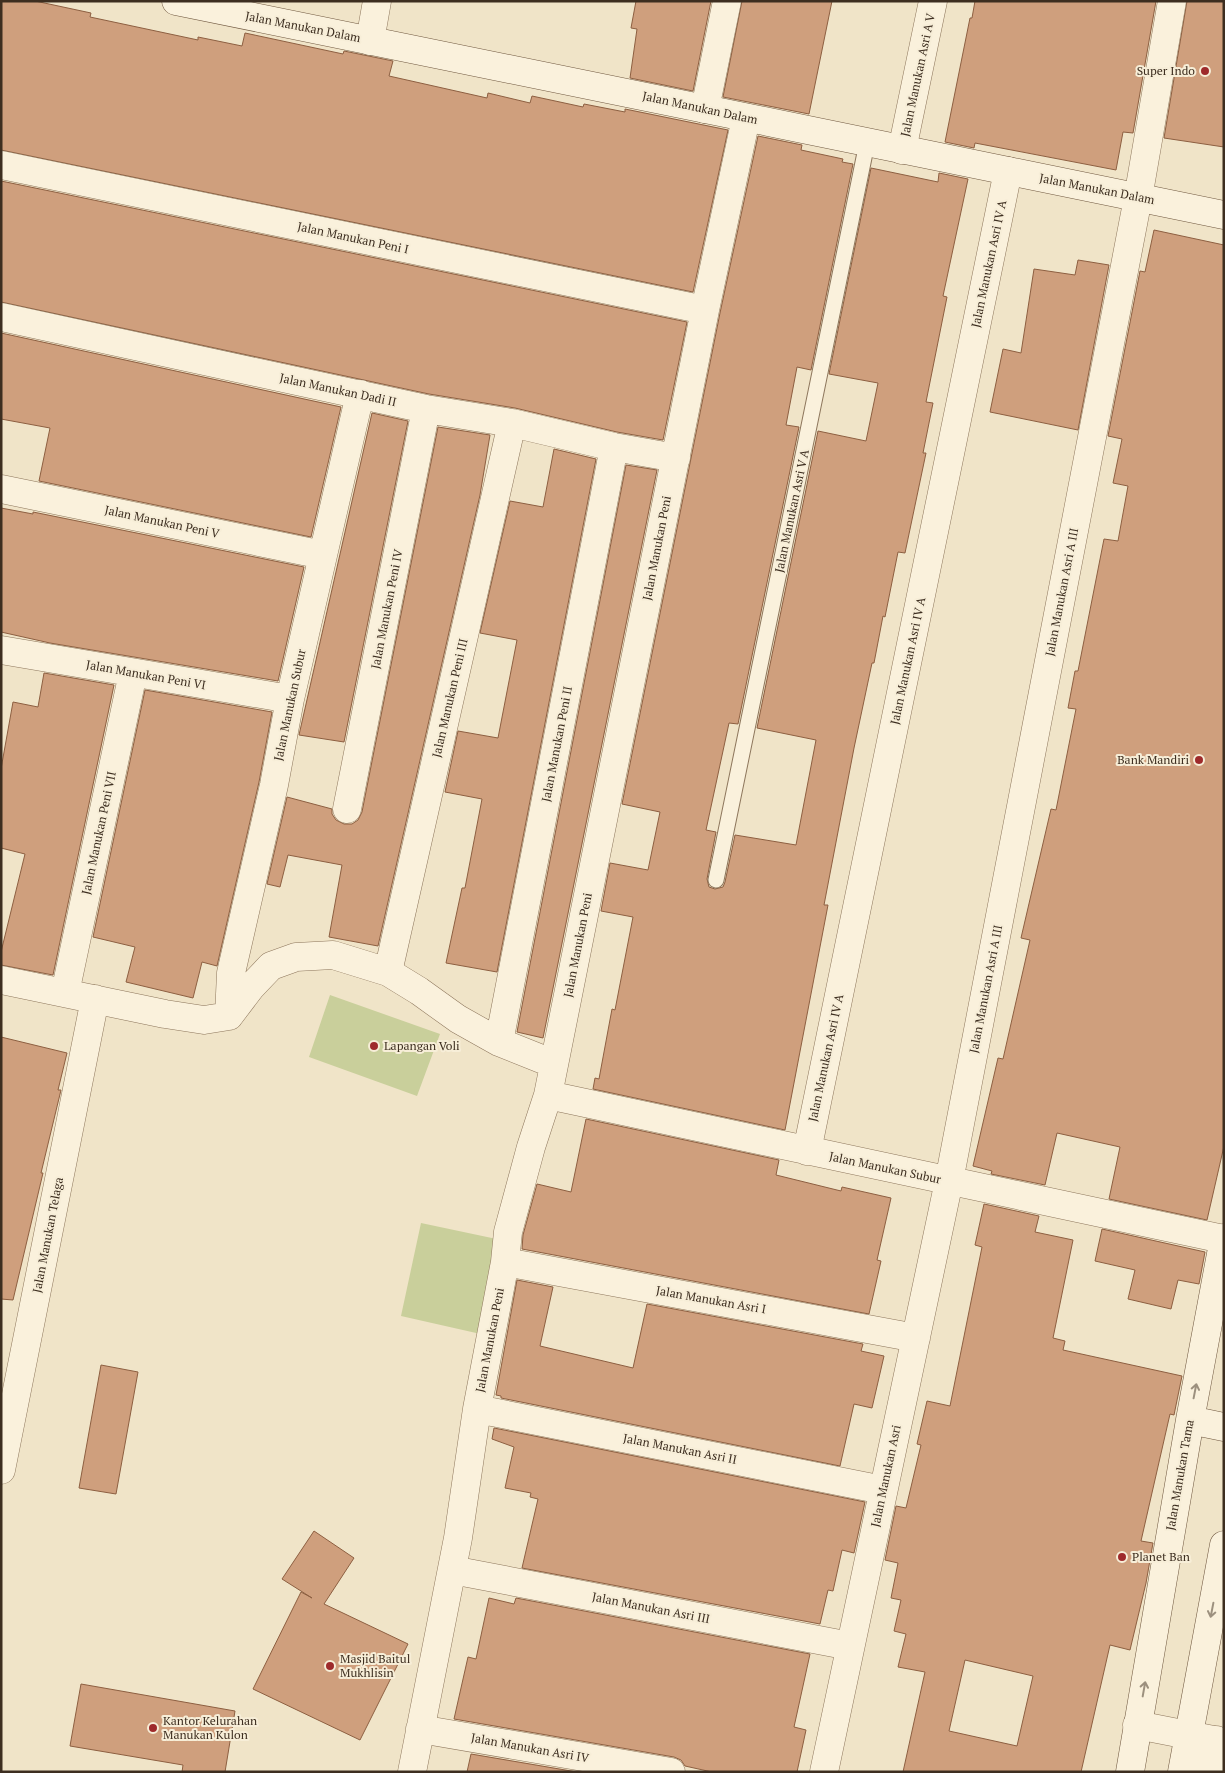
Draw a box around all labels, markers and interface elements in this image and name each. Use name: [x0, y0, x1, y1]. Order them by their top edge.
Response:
street label: Jalan Manukan Dalam: [244, 8, 363, 45]
street label: Jalan Manukan Asri A V: [897, 11, 938, 138]
place label: Super Indo: [1137, 63, 1195, 78]
marker: Super Indo: [1199, 65, 1211, 77]
street label: Jalan Manukan Dalam: [641, 88, 760, 127]
street label: Jalan Manukan Dalam: [1038, 170, 1157, 207]
street label: Jalan Manukan Asri IV A: [968, 198, 1010, 329]
street label: Jalan Manukan Peni I: [296, 218, 410, 257]
street label: Jalan Manukan Dadi II: [278, 370, 398, 409]
street label: Jalan Manukan Asri V A: [771, 447, 812, 574]
street label: Jalan Manukan Peni: [639, 494, 674, 601]
street label: Jalan Manukan Peni V: [103, 502, 222, 541]
street label: Jalan Manukan Asri A III: [1042, 527, 1081, 657]
street label: Jalan Manukan Peni IV: [368, 547, 406, 670]
street label: Jalan Manukan Asri IV A: [887, 595, 929, 726]
street label: Jalan Manukan Peni III: [429, 637, 471, 759]
street label: Jalan Manukan Subur: [270, 647, 309, 762]
street label: Jalan Manukan Peni VI: [85, 657, 207, 692]
street label: Jalan Manukan Peni II: [538, 685, 575, 803]
place label: Bank Mandiri: [1117, 752, 1189, 767]
marker: Bank Mandiri: [1193, 754, 1205, 766]
street label: Jalan Manukan Peni VII: [78, 770, 119, 896]
street label: Jalan Manukan Peni: [560, 891, 595, 998]
street label: Jalan Manukan Asri A III: [966, 924, 1005, 1054]
street label: Jalan Manukan Asri IV A: [805, 992, 847, 1123]
place label: Lapangan Voli: [384, 1038, 460, 1053]
marker: Lapangan Voli: [368, 1040, 380, 1052]
street label: Jalan Manukan Subur: [828, 1148, 943, 1187]
street label: Jalan Manukan Telaga: [29, 1176, 66, 1294]
street label: Jalan Manukan Asri I: [655, 1282, 767, 1317]
street label: Jalan Manukan Peni: [472, 1286, 507, 1393]
one-way arrow: [1191, 1383, 1200, 1399]
street label: Jalan Manukan Tama: [1162, 1418, 1197, 1531]
street label: Jalan Manukan Asri: [867, 1423, 904, 1528]
street label: Jalan Manukan Asri II: [622, 1430, 738, 1467]
place label: Planet Ban: [1132, 1549, 1190, 1564]
marker: Planet Ban: [1116, 1551, 1128, 1563]
street label: Jalan Manukan Asri III: [591, 1589, 711, 1626]
one-way arrow: [1206, 1602, 1216, 1618]
place label: Masjid Baitul Mukhlisin: [340, 1651, 411, 1680]
marker: Masjid Baitul Mukhlisin: [324, 1660, 336, 1672]
one-way arrow: [1139, 1682, 1149, 1698]
place label: Kantor Kelurahan Manukan Kulon: [163, 1713, 257, 1742]
marker: Kantor Kelurahan Manukan Kulon: [147, 1722, 159, 1734]
street label: Jalan Manukan Asri IV: [470, 1730, 591, 1765]

